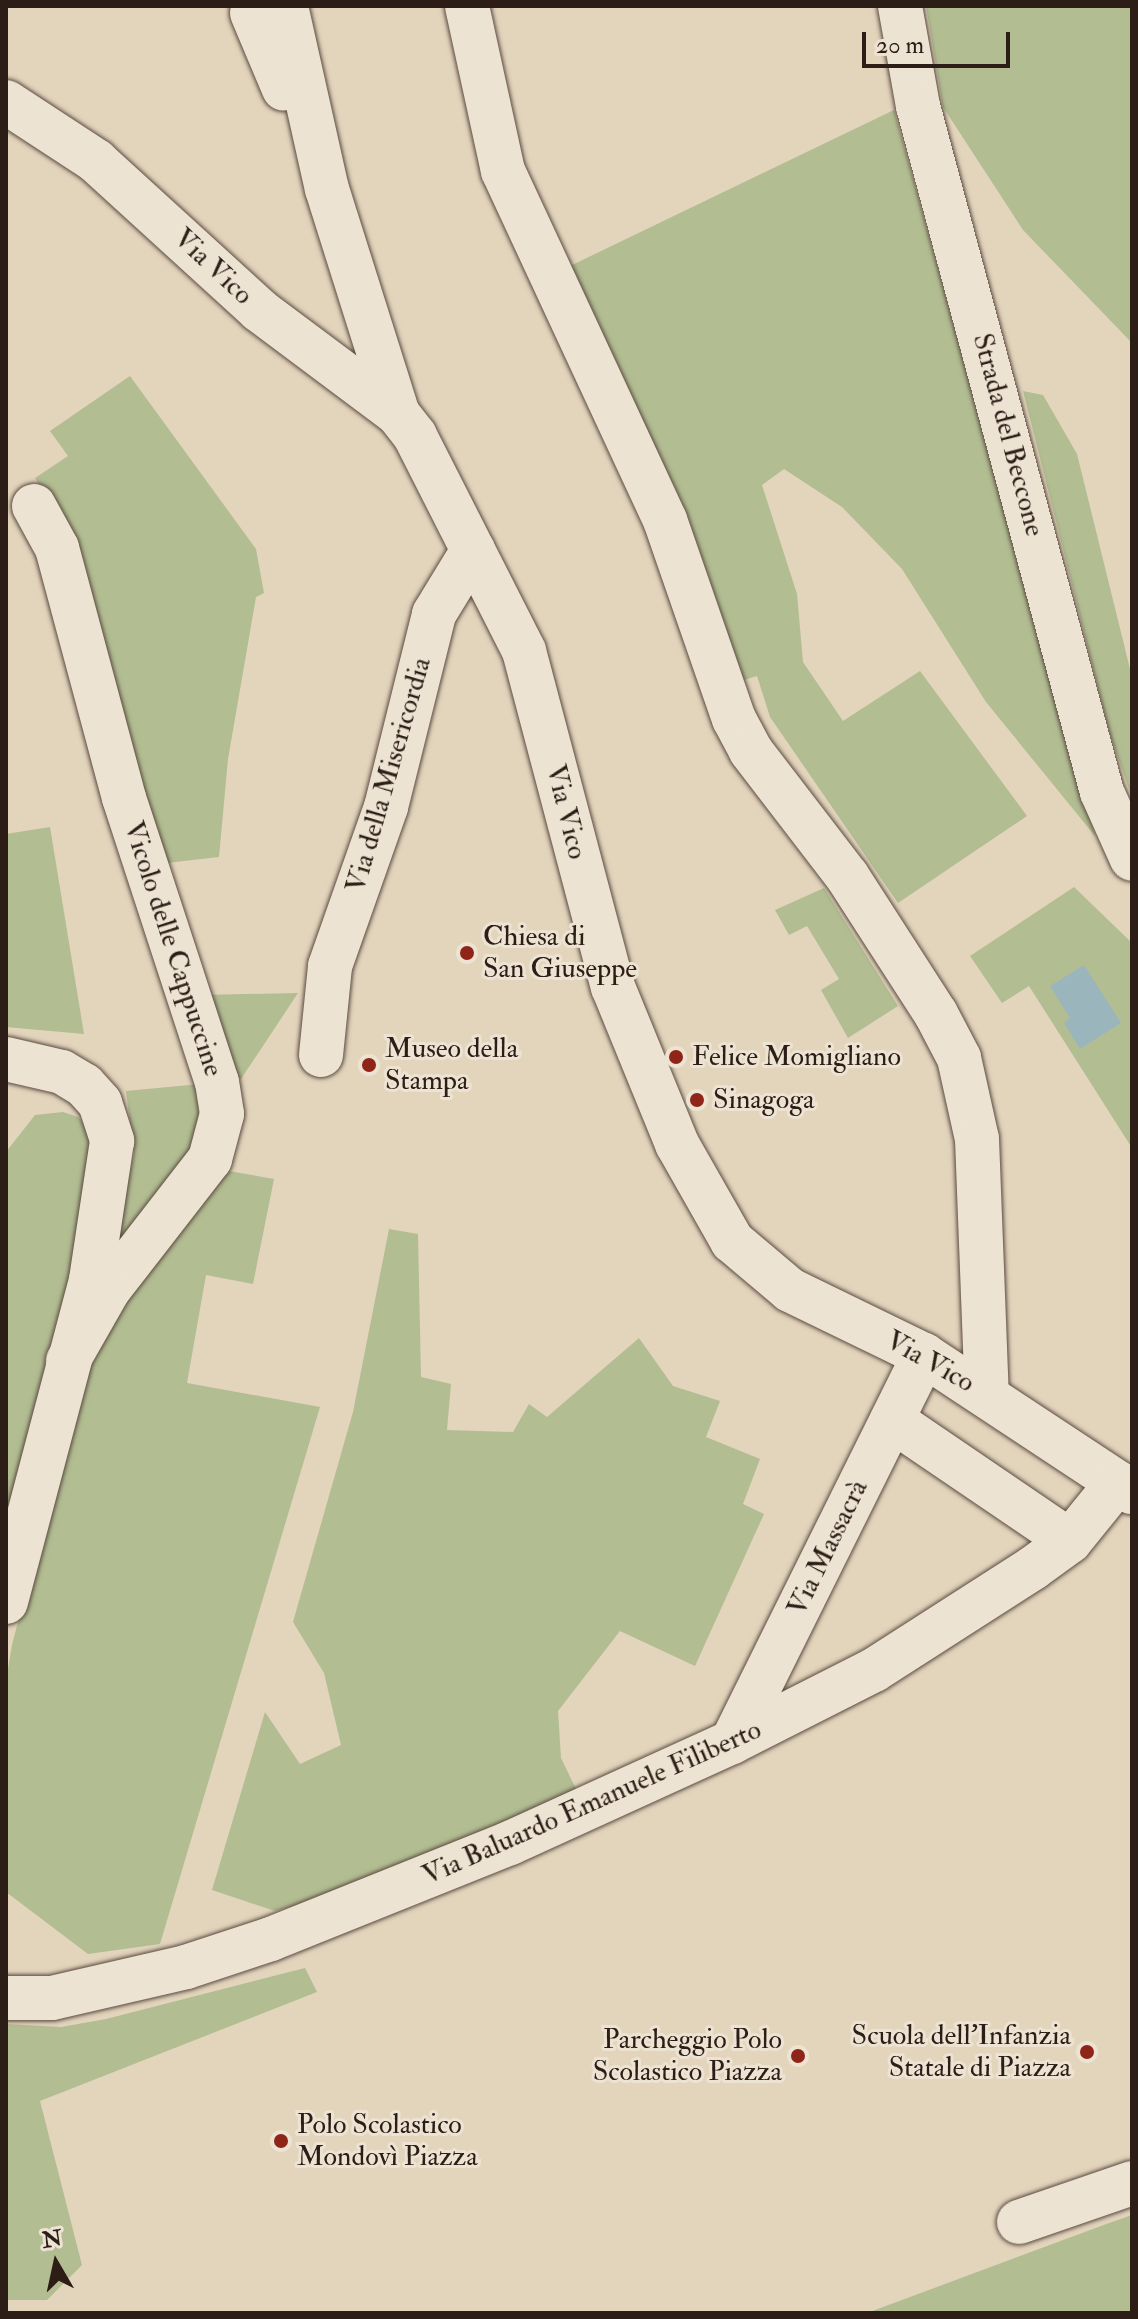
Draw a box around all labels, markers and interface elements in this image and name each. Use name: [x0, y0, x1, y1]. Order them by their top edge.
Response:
scale bar: [866, 16, 1014, 66]
text: 20 m: [876, 30, 924, 61]
street label: Via Vico: [166, 222, 260, 312]
street label: Strada del Beccone: [965, 330, 1051, 540]
street label: Via della Misericordia: [339, 654, 439, 896]
street label: Via Vico: [538, 761, 594, 863]
street label: Vicolo delle Cappuccine: [116, 817, 230, 1081]
place label: Chiesa di San Giuseppe: [483, 920, 637, 986]
marker: Chiesa di San Giuseppe: [458, 944, 476, 962]
place label: Museo della Stampa: [385, 1032, 518, 1098]
place label: Felice Momigliano: [692, 1040, 901, 1074]
marker: Felice Momigliano: [667, 1048, 685, 1066]
marker: Museo della Stampa: [360, 1056, 378, 1074]
place label: Sinagoga: [713, 1083, 814, 1117]
marker: Sinagoga: [688, 1091, 706, 1109]
street label: Via Vico: [880, 1324, 980, 1400]
street label: Via Massacrà: [781, 1475, 875, 1621]
street label: Via Baluardo Emanuele Filiberto: [418, 1713, 766, 1893]
place label: Scuola dell'Infanzia Statale di Piazza: [852, 2019, 1071, 2085]
place label: Parcheggio Polo Scolastico Piazza: [593, 2023, 782, 2089]
marker: Scuola dell'Infanzia Statale di Piazza: [1078, 2043, 1096, 2061]
marker: Parcheggio Polo Scolastico Piazza: [789, 2047, 807, 2065]
place label: Polo Scolastico Mondovì Piazza: [297, 2108, 478, 2174]
marker: Polo Scolastico Mondovì Piazza: [272, 2132, 290, 2150]
north arrow: [16, 2223, 96, 2303]
text: N: [40, 2224, 64, 2255]

